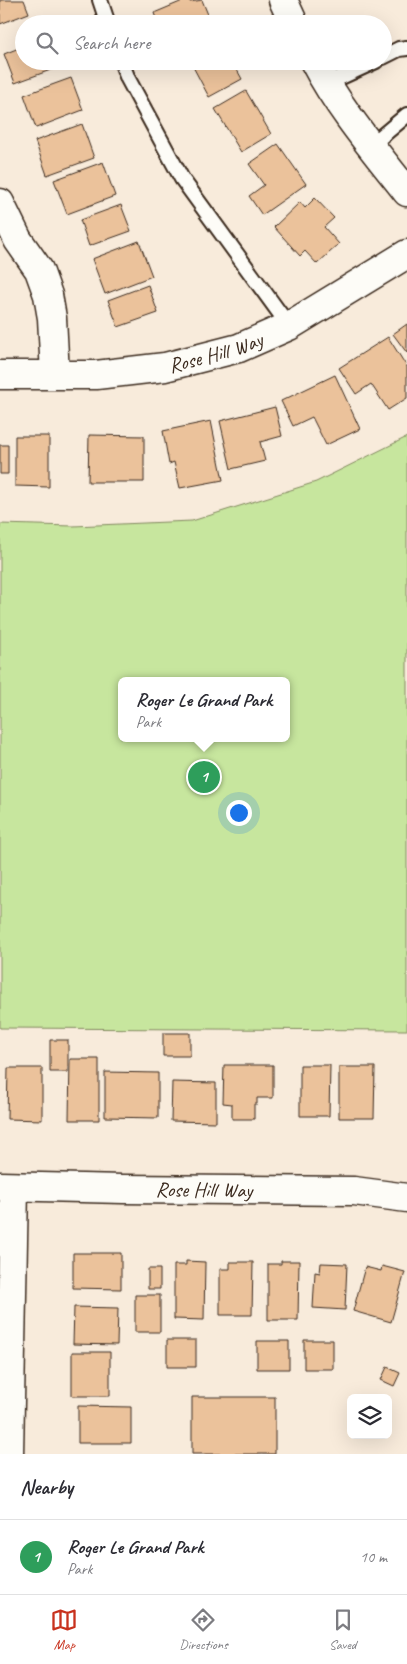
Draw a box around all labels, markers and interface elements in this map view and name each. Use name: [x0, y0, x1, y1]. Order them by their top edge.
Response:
search box: [15, 15, 392, 70]
icon: search: [33, 29, 61, 57]
text: Search here: [73, 31, 150, 55]
street label: Rose Hill Way: [166, 326, 268, 379]
popup: [118, 677, 290, 742]
text: Roger Le Grand Park: [136, 688, 272, 712]
text: Park: [136, 712, 161, 732]
pin: 1: [188, 758, 220, 796]
your location: [226, 800, 252, 826]
street label: Rose Hill Way: [156, 1176, 254, 1203]
map controls: [347, 1394, 392, 1439]
button: layers: [347, 1394, 392, 1439]
text: Nearby: [20, 1474, 73, 1500]
text: Roger Le Grand Park: [67, 1535, 203, 1559]
text: 1: [32, 1547, 40, 1567]
text: 10 m: [360, 1547, 387, 1567]
text: Park: [67, 1559, 92, 1579]
tab: Map: [50, 1606, 78, 1653]
tab: Directions: [179, 1606, 228, 1653]
tab: Saved: [329, 1606, 357, 1653]

